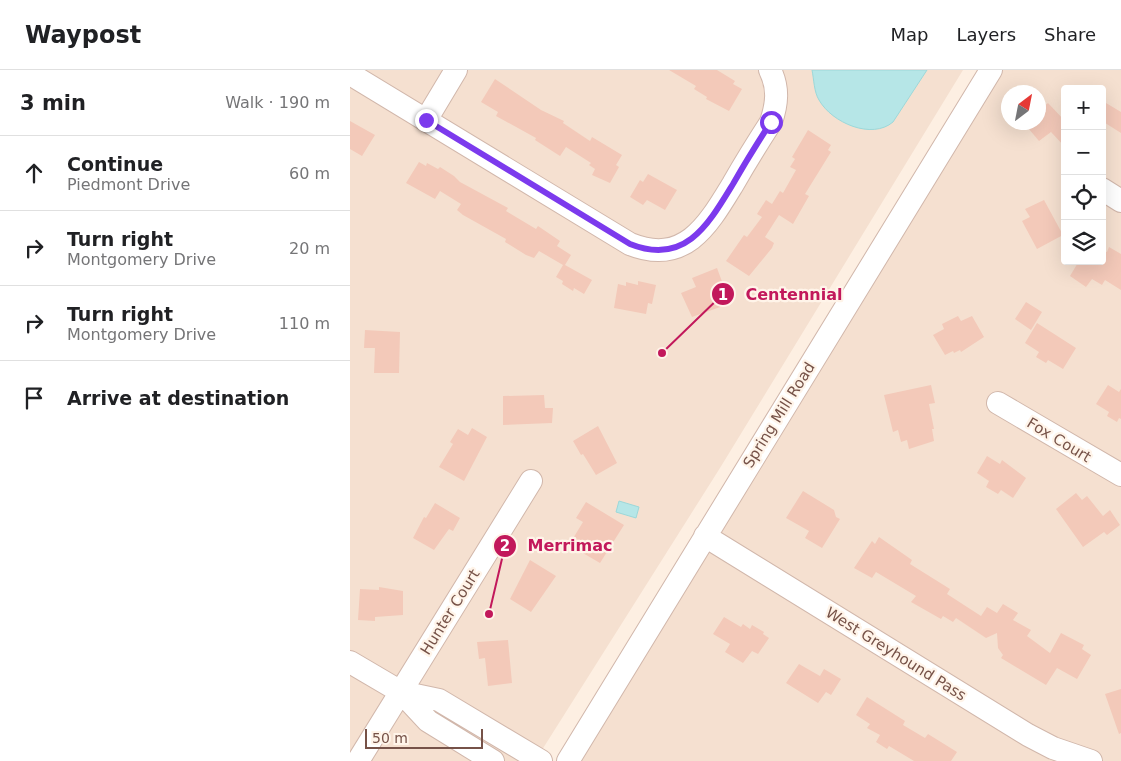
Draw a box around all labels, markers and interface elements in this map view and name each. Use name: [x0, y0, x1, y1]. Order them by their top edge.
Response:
text: Waypost: [25, 21, 141, 49]
text: Map: [890, 24, 928, 45]
text: Layers: [956, 24, 1016, 45]
text: Share: [1044, 24, 1096, 45]
north arrow: [1001, 85, 1046, 130]
map controls: [1061, 85, 1106, 265]
button: +: [1061, 85, 1106, 130]
text: 3 min: [20, 91, 86, 115]
text: Walk · 190 m: [225, 93, 330, 112]
route end: [415, 109, 438, 132]
route start: [760, 111, 783, 134]
button: −: [1061, 130, 1106, 175]
text: Continue: [67, 153, 163, 175]
icon: ahead: [20, 159, 48, 187]
text: 60 m: [289, 164, 330, 183]
text: Piedmont Drive: [67, 175, 190, 194]
button: locate: [1061, 175, 1106, 220]
button: layers: [1061, 220, 1106, 265]
text: Turn right: [67, 228, 173, 250]
icon: right: [20, 234, 48, 262]
text: 20 m: [289, 239, 330, 258]
text: Montgomery Drive: [67, 250, 216, 269]
callout: Centennial: [711, 279, 853, 310]
text: Centennial: [745, 285, 843, 304]
text: 1: [718, 286, 728, 304]
text: Turn right: [67, 303, 173, 325]
icon: right: [20, 309, 48, 337]
text: 110 m: [279, 314, 330, 333]
text: Montgomery Drive: [67, 325, 216, 344]
street label: Spring Mill Road: [739, 359, 819, 471]
icon: arrive: [20, 384, 48, 412]
text: Arrive at destination: [67, 387, 289, 409]
street label: Fox Court: [1024, 414, 1094, 466]
callout: Merrimac: [492, 530, 622, 561]
text: Merrimac: [528, 536, 613, 555]
text: 2: [500, 537, 510, 555]
street label: Hunter Court: [417, 566, 484, 658]
street label: West Greyhound Pass: [822, 603, 970, 705]
scale bar: [365, 726, 482, 749]
text: 50 m: [372, 730, 408, 746]

